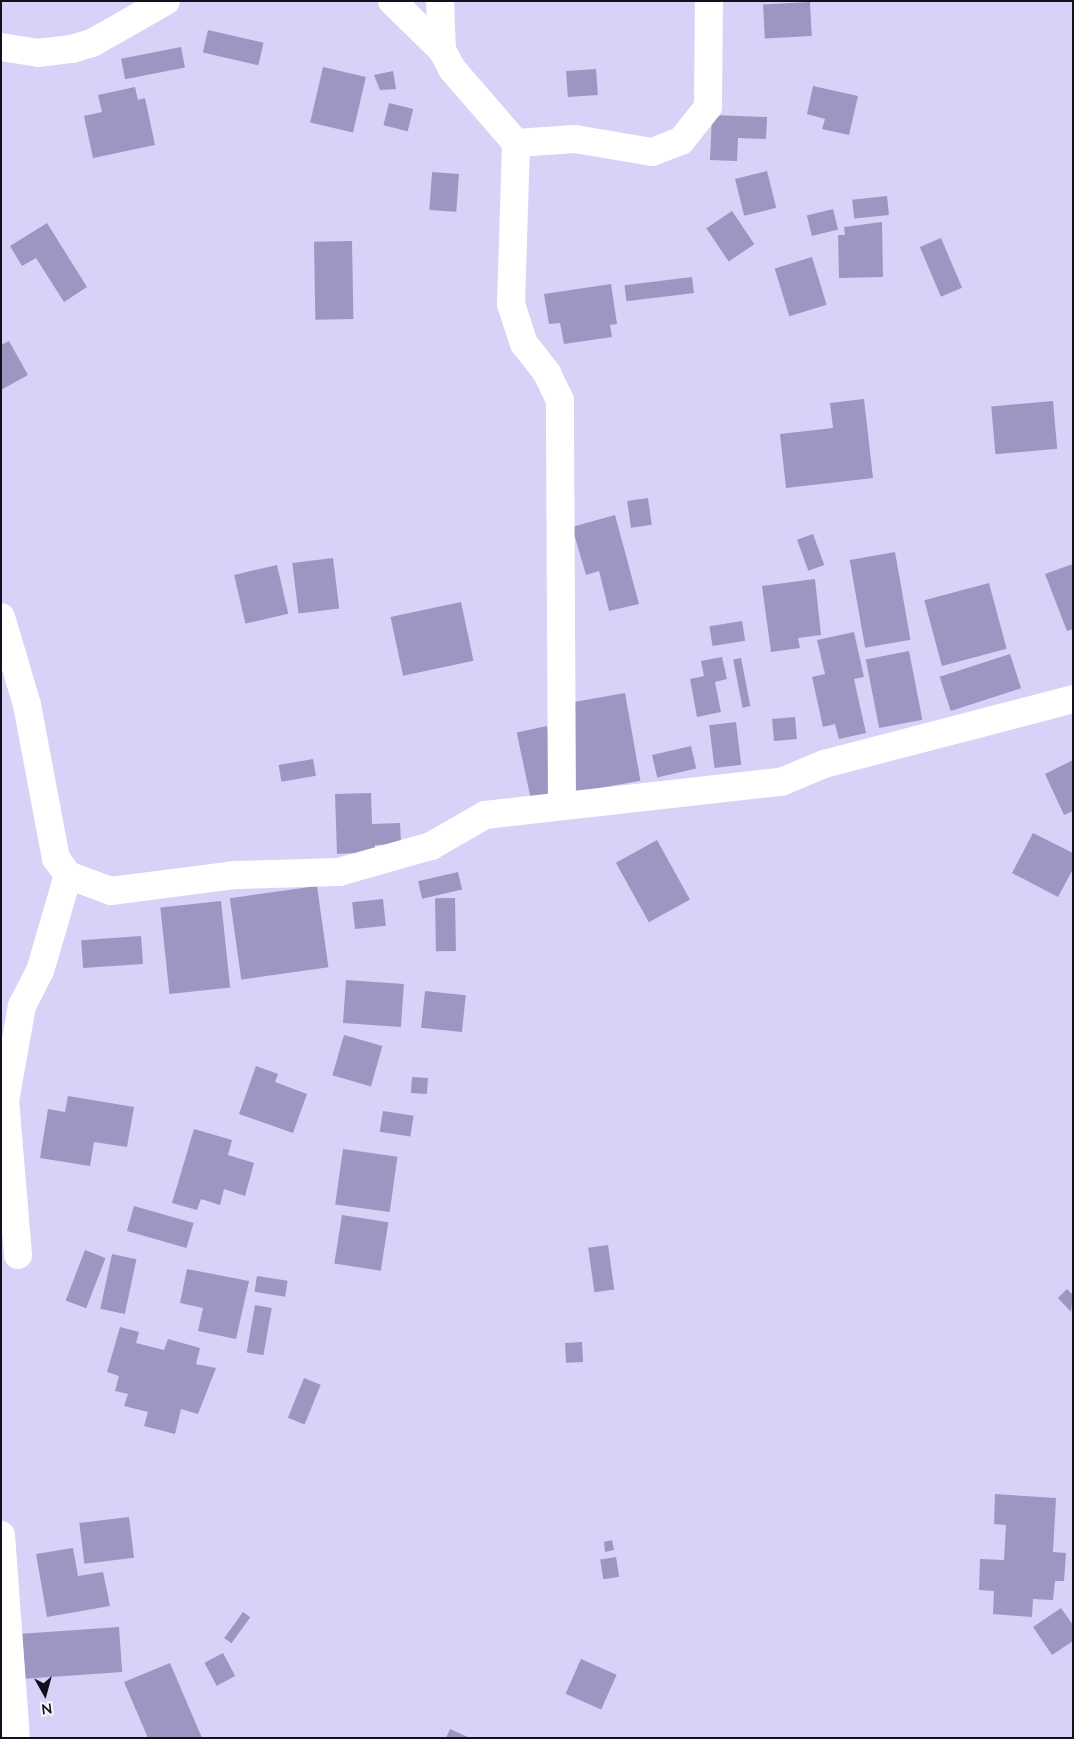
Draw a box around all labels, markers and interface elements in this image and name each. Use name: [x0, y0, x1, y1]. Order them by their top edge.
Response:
north arrow: [20, 1669, 70, 1719]
text: N: [41, 1700, 53, 1718]

